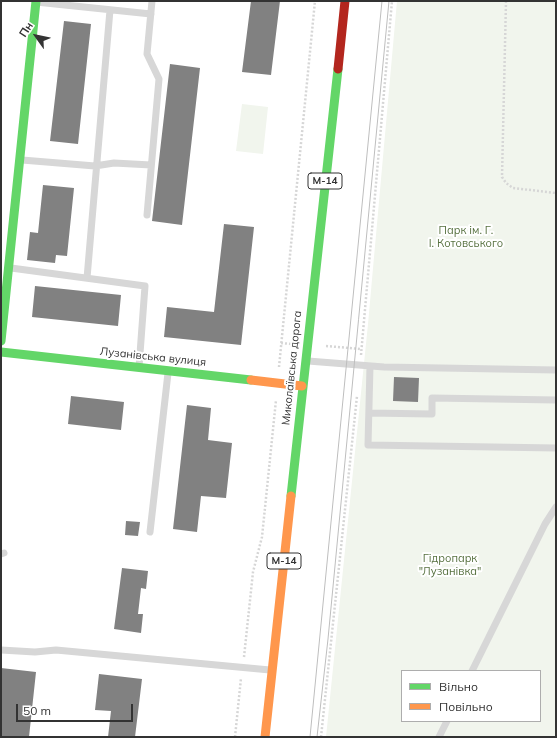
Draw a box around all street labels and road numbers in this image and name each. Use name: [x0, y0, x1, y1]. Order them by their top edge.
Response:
road number: М-14: [308, 173, 342, 189]
street label: Миколаївська дорога: [279, 310, 305, 426]
street label: Лузанівська вулиця: [99, 345, 207, 369]
road number: М-14: [267, 553, 301, 569]

